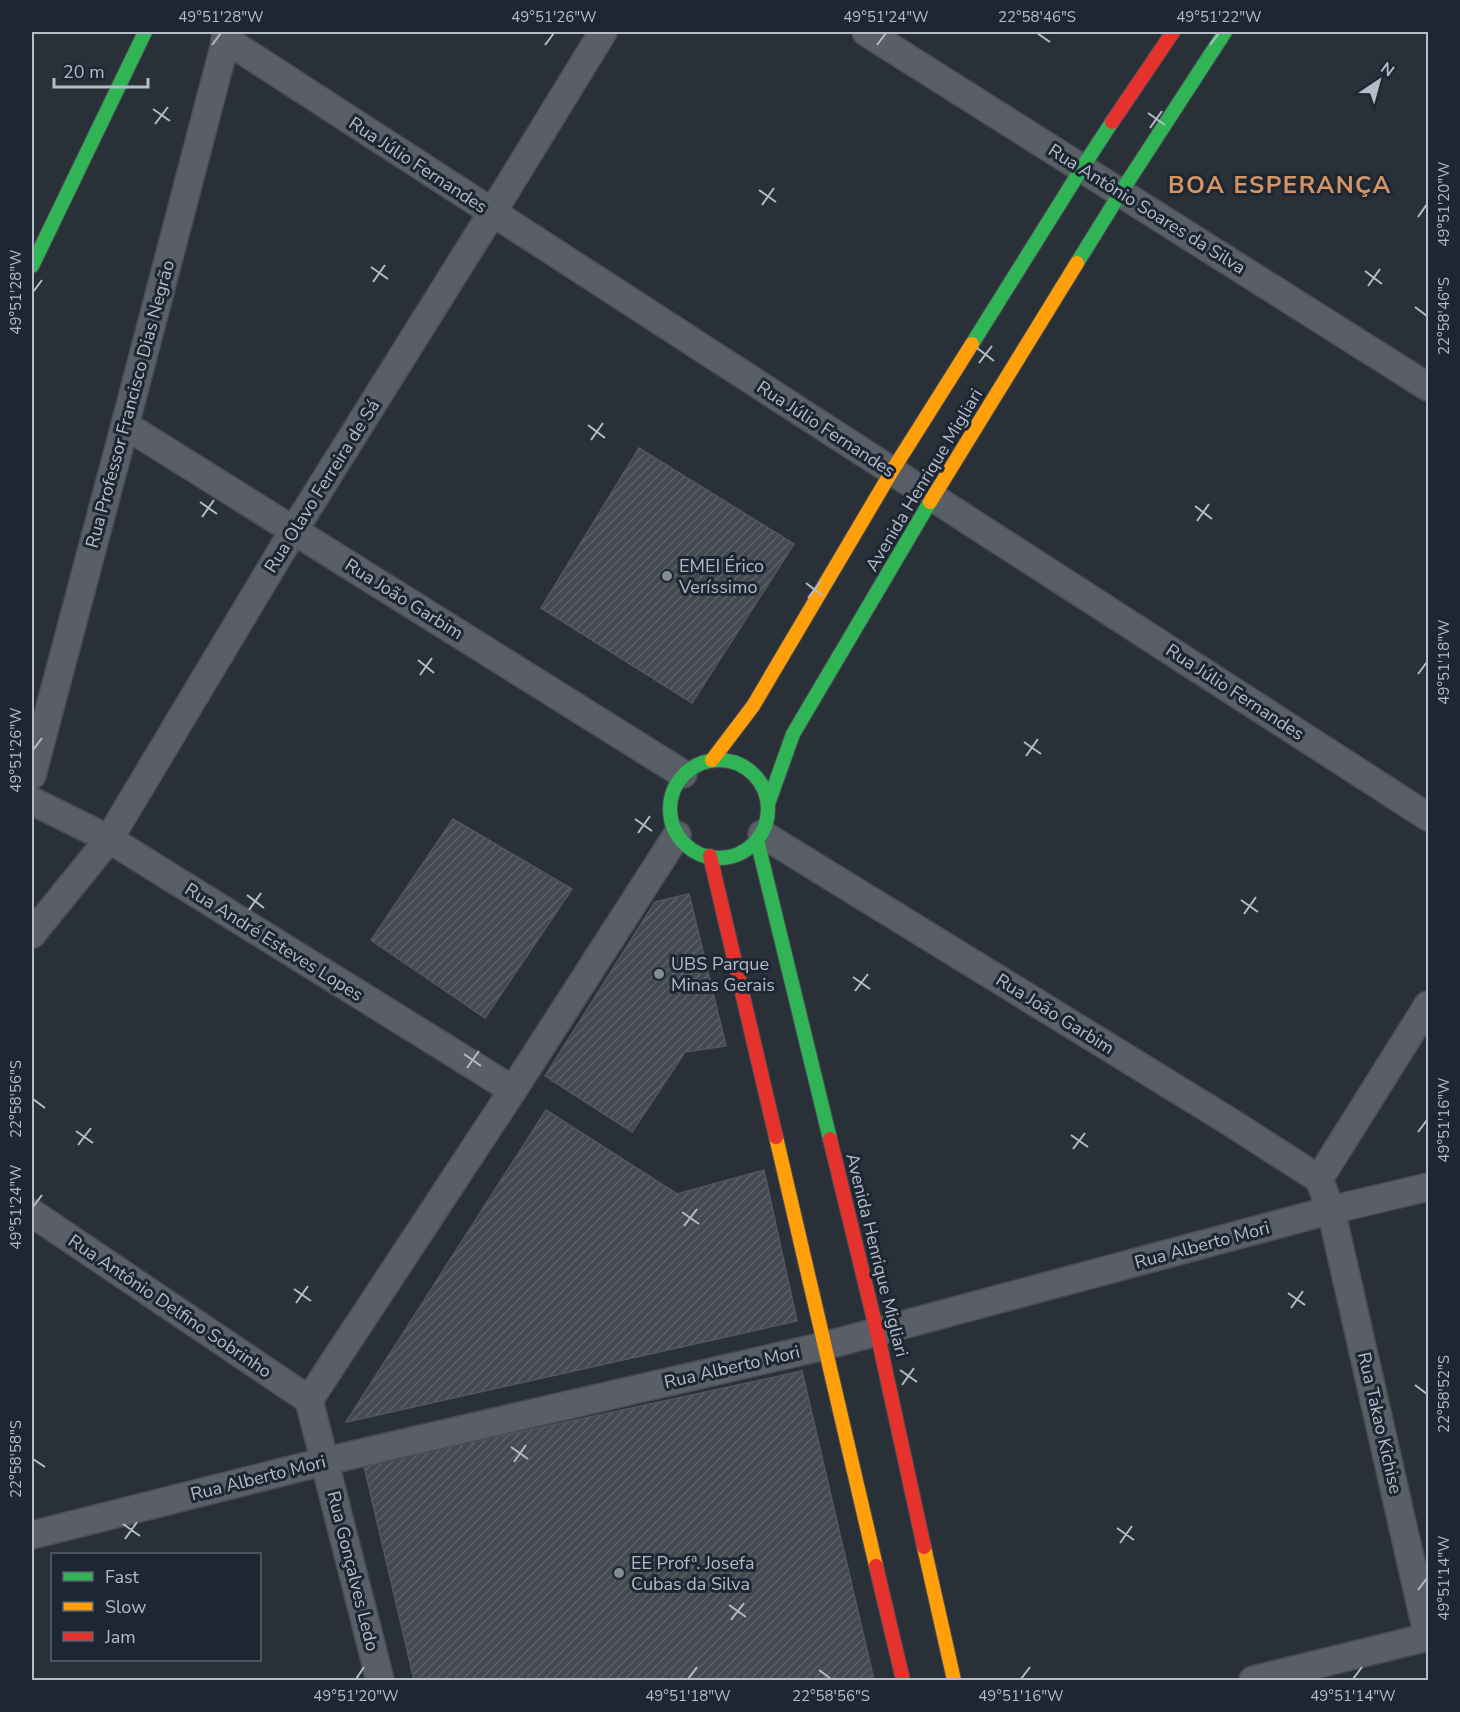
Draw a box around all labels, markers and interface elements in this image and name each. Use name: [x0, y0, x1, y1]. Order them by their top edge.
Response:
text: 49°51'28"W: [178, 7, 264, 27]
text: 49°51'26"W: [511, 7, 597, 27]
text: 49°51'24"W: [843, 7, 929, 27]
text: 22°58'46"S: [998, 7, 1076, 27]
text: 49°51'22"W: [1176, 7, 1262, 27]
scale bar: [54, 51, 148, 89]
north arrow: [1349, 51, 1409, 111]
text: N: [1376, 57, 1399, 82]
text: 20 m: [63, 60, 105, 84]
street label: Rua Júlio Fernandes: [344, 111, 492, 219]
street label: Rua Antônio Soares da Silva: [1044, 138, 1250, 280]
text: 49°51'20"W: [1434, 161, 1454, 247]
district label: BOA ESPERANÇA: [1168, 169, 1392, 201]
text: 49°51'28"W: [6, 249, 26, 335]
street label: Rua Professor Francisco Dias Negrão: [80, 257, 180, 551]
text: 22°58'46"S: [1434, 277, 1454, 355]
street label: Rua Júlio Fernandes: [752, 375, 900, 483]
street label: Avenida Henrique Migliari: [860, 384, 988, 576]
street label: Rua Olavo Ferreira de Sá: [259, 395, 385, 577]
street label: Rua João Garbim: [340, 553, 468, 645]
place label: EMEI Érico Veríssimo: [678, 554, 764, 599]
marker: EMEI Érico Veríssimo: [660, 569, 674, 583]
text: 49°51'18"W: [1434, 619, 1454, 705]
street label: Rua Júlio Fernandes: [1161, 638, 1309, 746]
text: 49°51'26"W: [6, 707, 26, 793]
street label: Rua André Esteves Lopes: [180, 877, 368, 1007]
place label: UBS Parque Minas Gerais: [671, 952, 775, 997]
marker: UBS Parque Minas Gerais: [652, 967, 666, 981]
street label: Rua João Garbim: [991, 968, 1119, 1060]
text: 22°58'56"S: [6, 1060, 26, 1138]
text: 49°51'16"W: [1434, 1077, 1454, 1163]
street label: Avenida Henrique Migliari: [840, 1151, 914, 1359]
text: 49°51'24"W: [6, 1164, 26, 1250]
street label: Rua Alberto Mori: [1132, 1215, 1272, 1275]
street label: Rua Antônio Delfino Sobrinho: [64, 1229, 276, 1383]
street label: Rua Alberto Mori: [662, 1340, 802, 1394]
street label: Rua Takao Kichise: [1352, 1350, 1408, 1496]
text: 22°58'52"S: [1434, 1355, 1454, 1433]
text: 22°58'58"S: [6, 1420, 26, 1498]
street label: Rua Alberto Mori: [188, 1450, 328, 1506]
street label: Rua Gonçalves Ledo: [321, 1488, 385, 1654]
text: 49°51'14"W: [1434, 1535, 1454, 1621]
place label: EE Profª. Josefa Cubas da Silva: [631, 1551, 755, 1596]
legend: [51, 1553, 261, 1661]
text: Fast: [105, 1565, 140, 1589]
marker: EE Profª. Josefa Cubas da Silva: [612, 1566, 626, 1580]
text: Slow: [105, 1595, 146, 1619]
text: Jam: [104, 1625, 136, 1649]
text: 49°51'20"W: [313, 1686, 399, 1706]
text: 49°51'18"W: [645, 1686, 731, 1706]
text: 22°58'56"S: [792, 1686, 870, 1706]
text: 49°51'16"W: [978, 1686, 1064, 1706]
text: 49°51'14"W: [1310, 1686, 1396, 1706]

